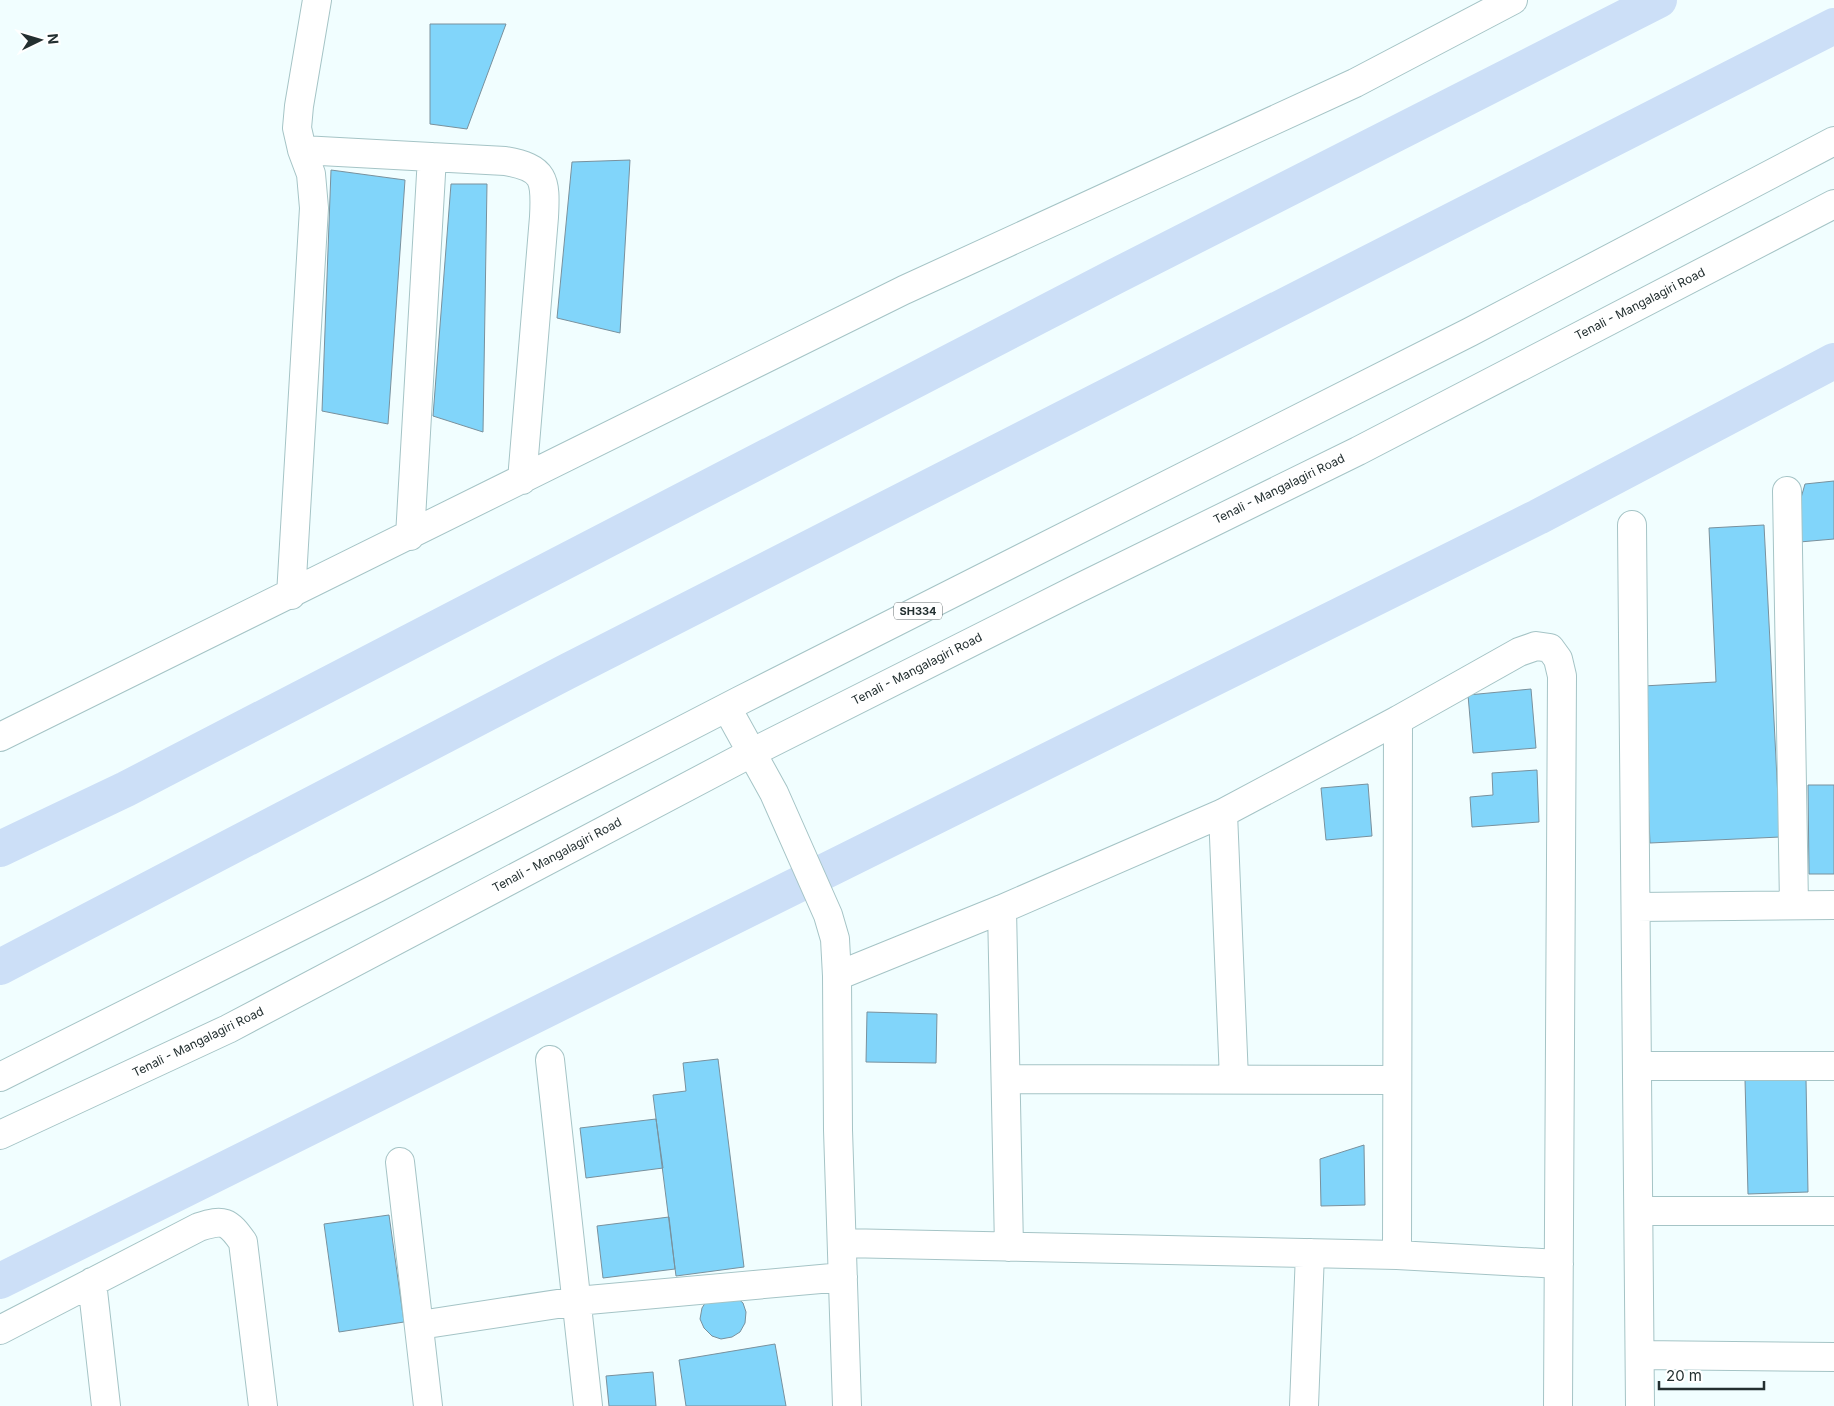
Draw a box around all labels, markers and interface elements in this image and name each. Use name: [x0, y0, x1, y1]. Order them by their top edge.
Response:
north arrow: [15, 15, 65, 65]
text: N: [45, 33, 62, 45]
street label: Tenali - Mangalagiri Road: [1572, 264, 1707, 343]
street label: Tenali - Mangalagiri Road: [1211, 450, 1347, 527]
road number: SH334: [894, 602, 942, 620]
street label: Tenali - Mangalagiri Road: [849, 629, 984, 708]
street label: Tenali - Mangalagiri Road: [490, 814, 624, 895]
street label: Tenali - Mangalagiri Road: [130, 1003, 266, 1080]
scale bar: [1659, 1358, 1764, 1390]
text: 20 m: [1666, 1366, 1702, 1385]

